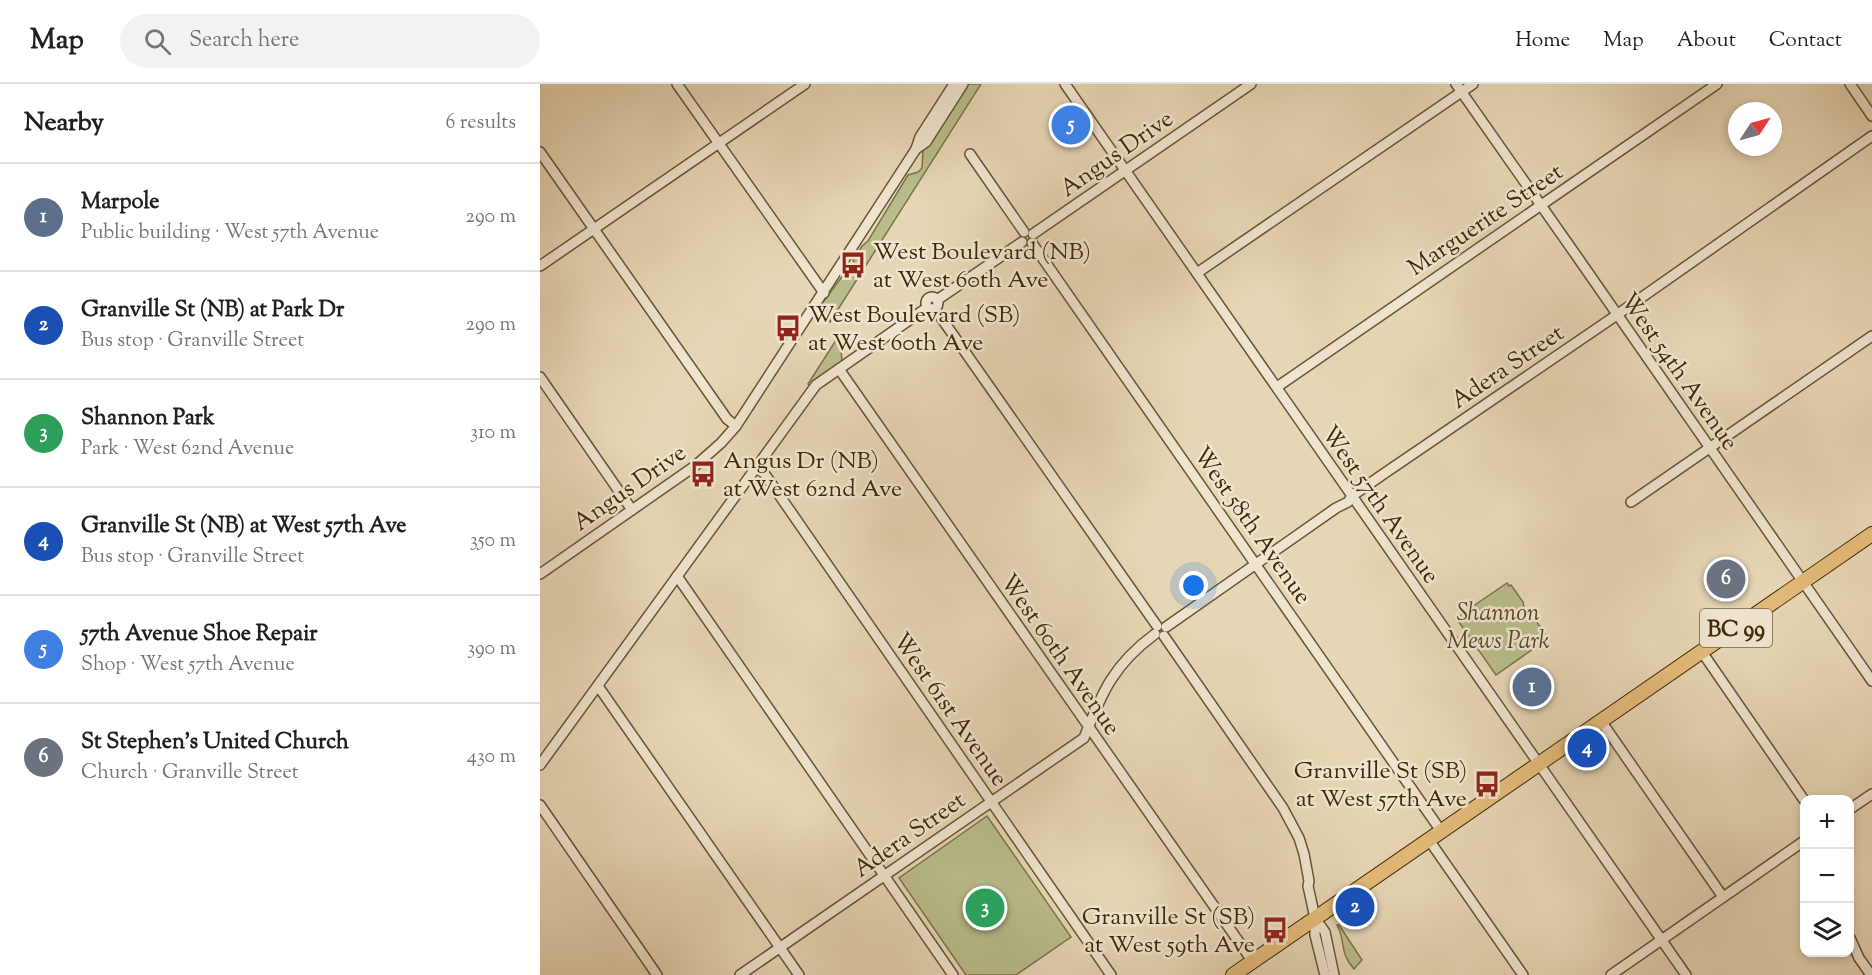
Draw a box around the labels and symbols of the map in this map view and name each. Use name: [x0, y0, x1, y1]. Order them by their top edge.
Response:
pin: 5: [1052, 102, 1090, 147]
north arrow: [1728, 102, 1782, 156]
street label: Angus Drive: [1054, 103, 1181, 206]
street label: Marguerite Street: [1402, 156, 1571, 285]
place label: West Boulevard (NB) at West 60th Ave: [873, 236, 1091, 298]
bus stop icon: West Boulevard (NB) at West 60th Ave: [838, 250, 868, 280]
street label: West 54th Avenue: [1611, 286, 1746, 458]
place label: West Boulevard (SB) at West 60th Ave: [808, 299, 1020, 361]
bus stop icon: West Boulevard (SB) at West 60th Ave: [773, 313, 803, 343]
street label: Adera Street: [1445, 317, 1571, 418]
street label: West 57th Avenue: [1312, 419, 1447, 591]
street label: Angus Drive: [567, 437, 694, 540]
street label: West 58th Avenue: [1184, 440, 1319, 612]
place label: Angus Dr (NB) at West 62nd Ave: [723, 445, 902, 507]
bus stop icon: Angus Dr (NB) at West 62nd Ave: [688, 459, 718, 489]
pin: 6: [1706, 556, 1746, 602]
street label: West 60th Avenue: [991, 567, 1128, 743]
your location: [1179, 571, 1208, 600]
park label: Shannon Mews Park: [1446, 597, 1550, 659]
road number: BC 99: [1700, 609, 1772, 647]
street label: West 61st Avenue: [884, 626, 1015, 794]
pin: 1: [1512, 664, 1552, 710]
pin: 4: [1568, 726, 1606, 770]
place label: Granville St (SB) at West 57th Ave: [1294, 755, 1467, 817]
bus stop icon: Granville St (SB) at West 57th Ave: [1472, 769, 1502, 799]
street label: Adera Street: [847, 784, 973, 887]
pin: 2: [1336, 884, 1374, 930]
pin: 3: [966, 886, 1004, 930]
place label: Granville St (SB) at West 59th Ave: [1082, 901, 1255, 963]
bus stop icon: Granville St (SB) at West 59th Ave: [1260, 915, 1290, 945]

